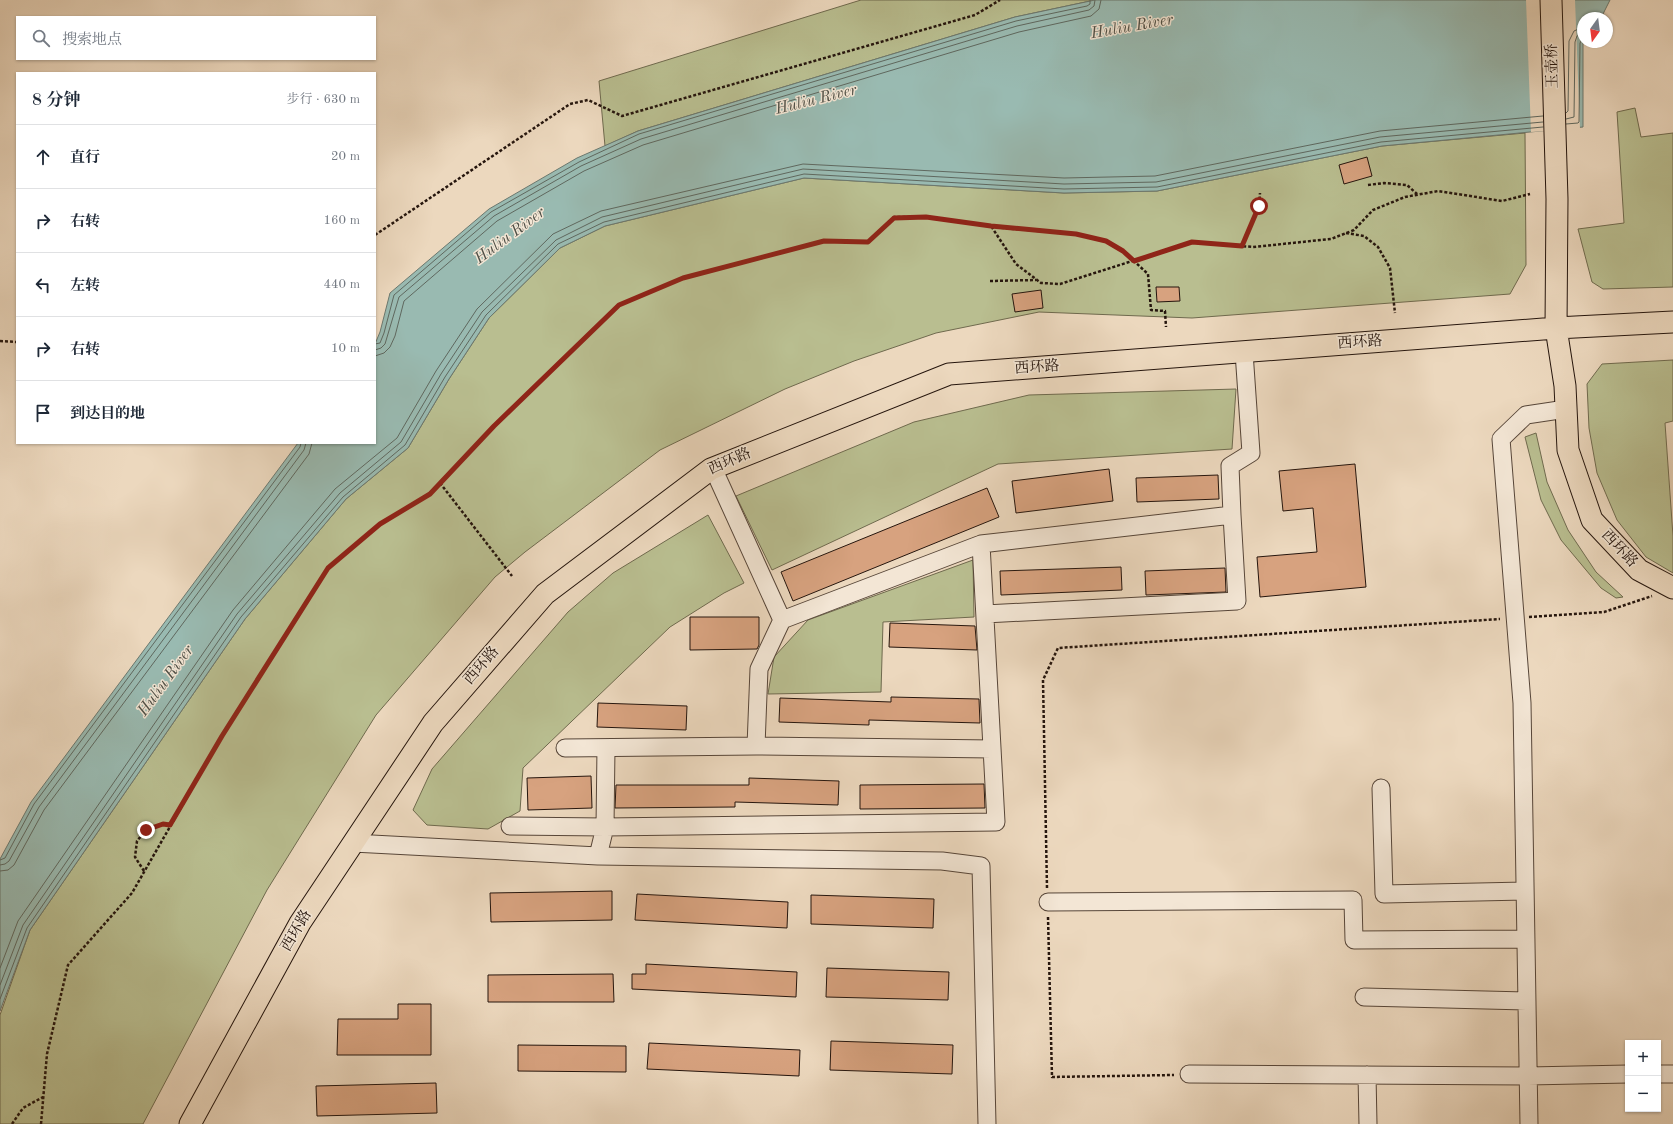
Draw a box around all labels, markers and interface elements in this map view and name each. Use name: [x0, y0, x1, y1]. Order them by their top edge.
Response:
water label: Huliu River: [1089, 12, 1176, 42]
north arrow: [1577, 12, 1613, 48]
search box: [16, 16, 376, 60]
icon: search: [30, 27, 52, 49]
text: 搜索地点: [62, 33, 122, 48]
street label: 玉壶桥: [1543, 43, 1561, 89]
water label: Huliu River: [773, 82, 859, 118]
text: 8 分钟: [32, 92, 81, 109]
text: 步行 · 630 m: [286, 93, 360, 106]
icon: ahead: [32, 146, 54, 168]
text: 20 m: [331, 150, 360, 163]
text: 直行: [70, 151, 100, 166]
route start: [1250, 197, 1268, 215]
water label: Huliu River: [471, 204, 549, 268]
icon: right: [32, 210, 54, 232]
text: 160 m: [323, 214, 360, 227]
text: 右转: [70, 215, 100, 230]
icon: left: [32, 274, 54, 296]
text: 440 m: [323, 278, 360, 291]
text: 左转: [70, 279, 100, 294]
street label: 西环路: [1337, 332, 1383, 352]
icon: right: [32, 338, 54, 360]
text: 10 m: [331, 342, 360, 355]
text: 右转: [70, 343, 100, 358]
street label: 西环路: [1014, 357, 1060, 377]
icon: arrive: [32, 402, 54, 424]
text: 到达目的地: [70, 407, 145, 422]
street label: 西环路: [706, 444, 754, 478]
street label: 西环路: [1598, 526, 1641, 571]
water label: Huliu River: [134, 642, 198, 720]
street label: 西环路: [460, 643, 502, 688]
route end: [137, 821, 155, 839]
street label: 西环路: [278, 907, 315, 954]
map controls: [1625, 1040, 1661, 1112]
button: +: [1625, 1040, 1661, 1076]
button: −: [1625, 1076, 1661, 1112]

